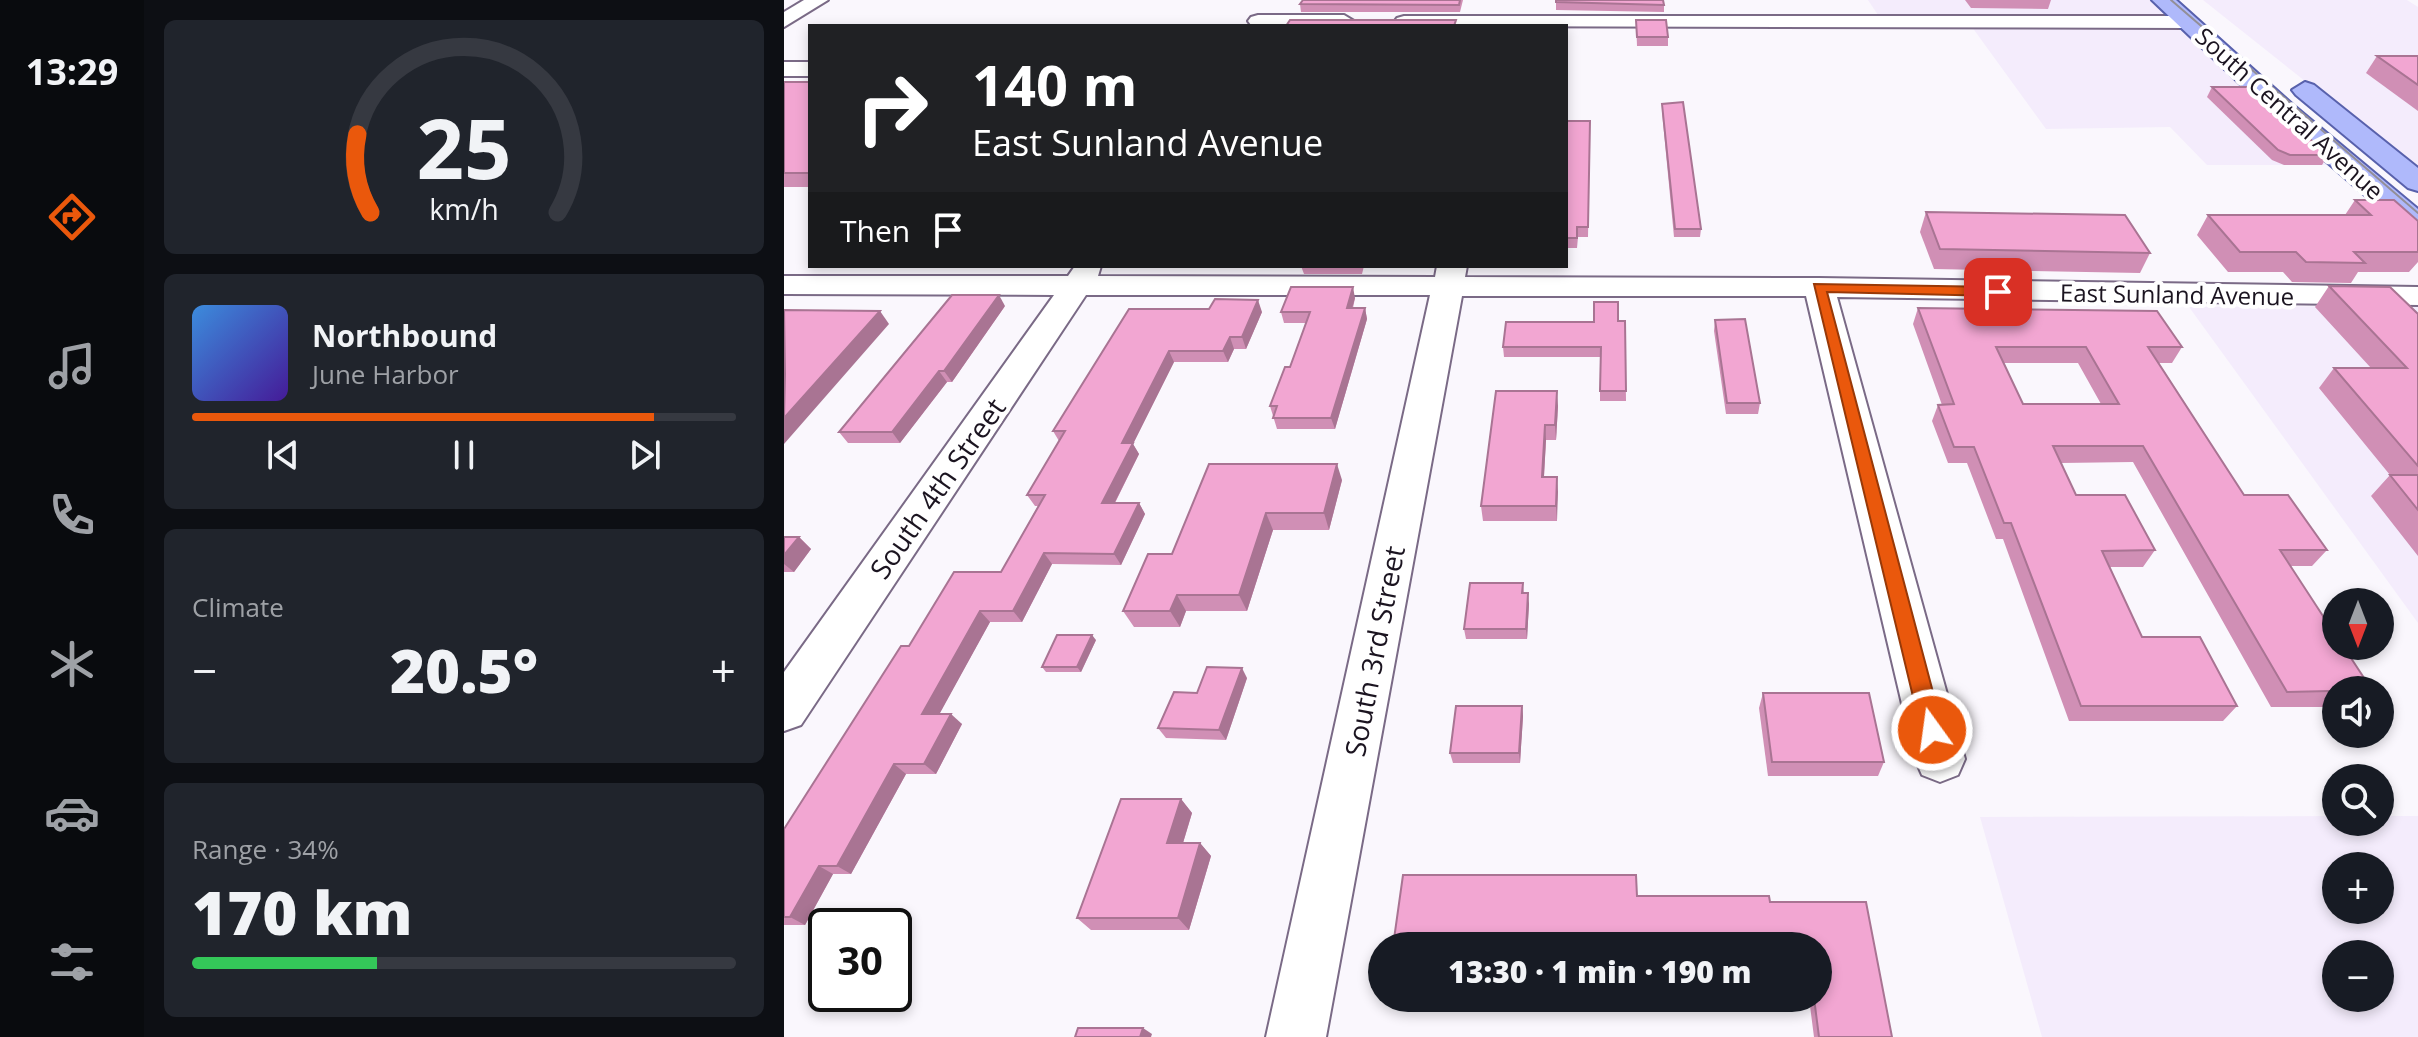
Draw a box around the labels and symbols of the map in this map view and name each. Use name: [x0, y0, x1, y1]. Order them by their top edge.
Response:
street label: South Central Avenue: [2189, 20, 2391, 206]
pin: [1964, 258, 2032, 326]
street label: East Sunland Avenue: [2060, 275, 2294, 313]
street label: South 4th Street: [861, 390, 1013, 586]
street label: South 3rd Street: [1335, 542, 1413, 760]
north arrow: [2322, 588, 2394, 660]
position arrow: [1890, 688, 1974, 772]
speed limit sign: 30: [808, 908, 912, 1012]

